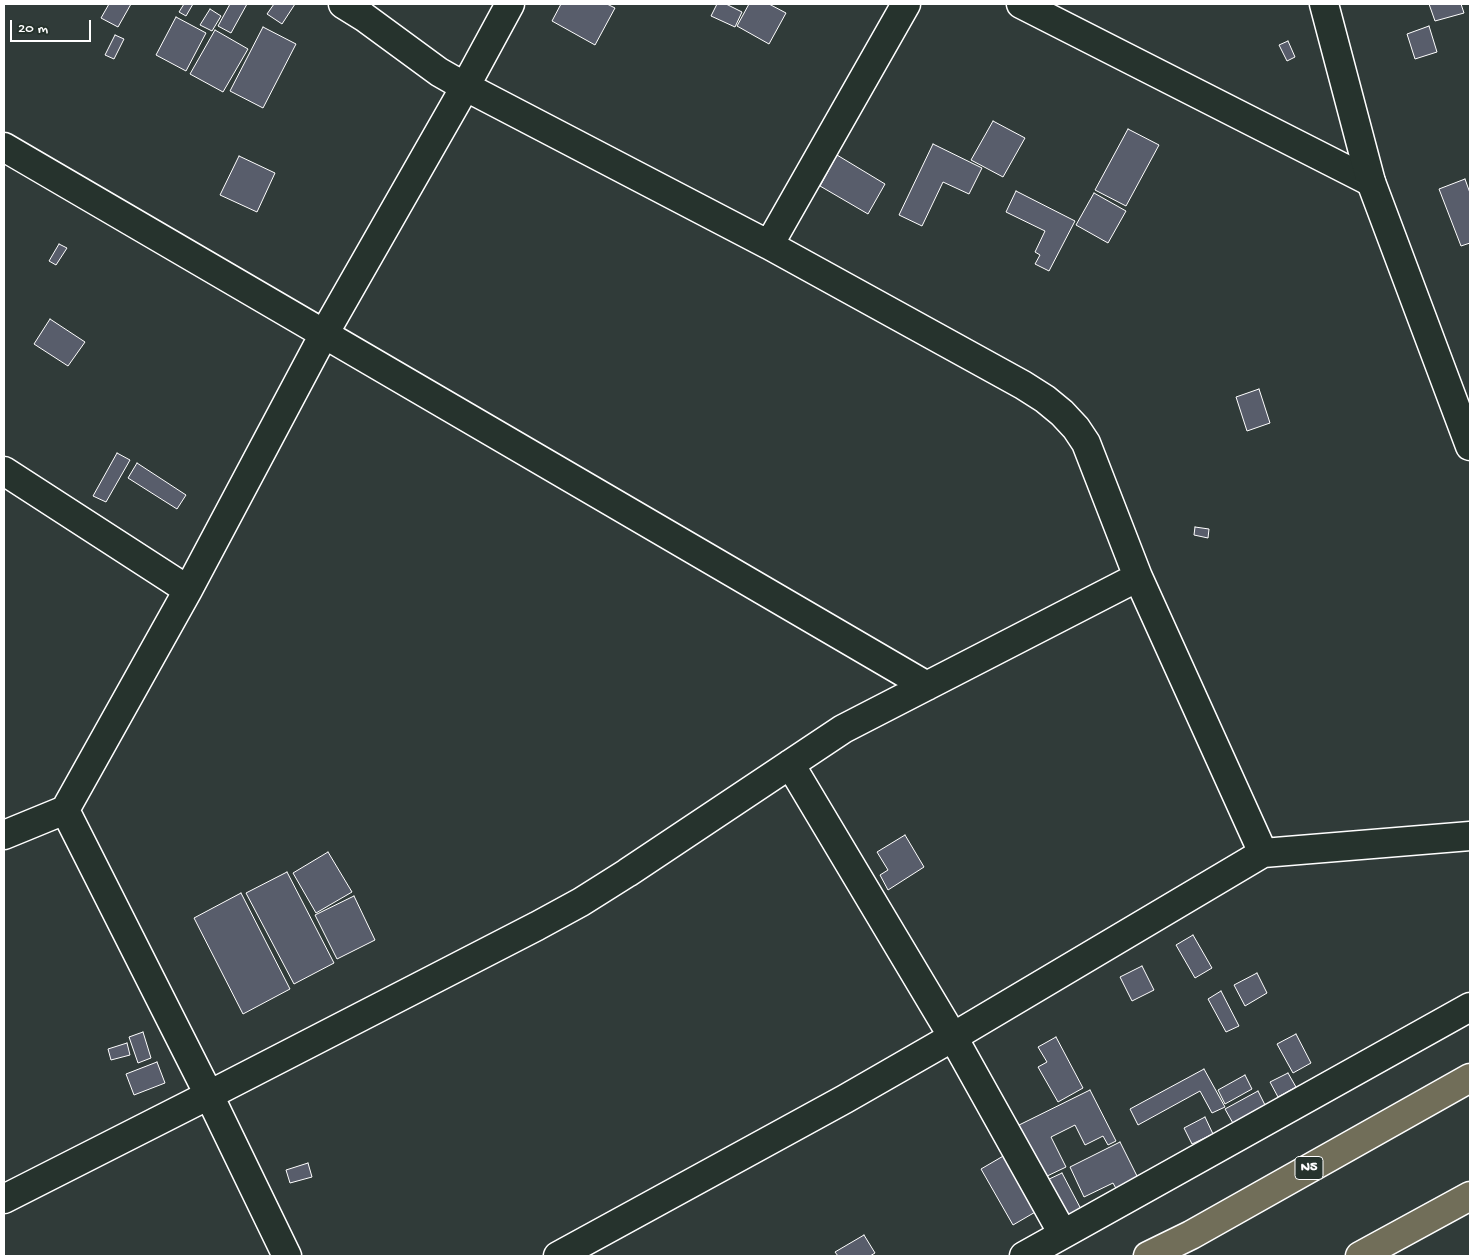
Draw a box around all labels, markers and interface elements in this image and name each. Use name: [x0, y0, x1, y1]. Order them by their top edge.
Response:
scale bar: [12, 10, 94, 42]
text: 20 m: [18, 20, 48, 38]
road number: N5: [1295, 1156, 1323, 1180]

